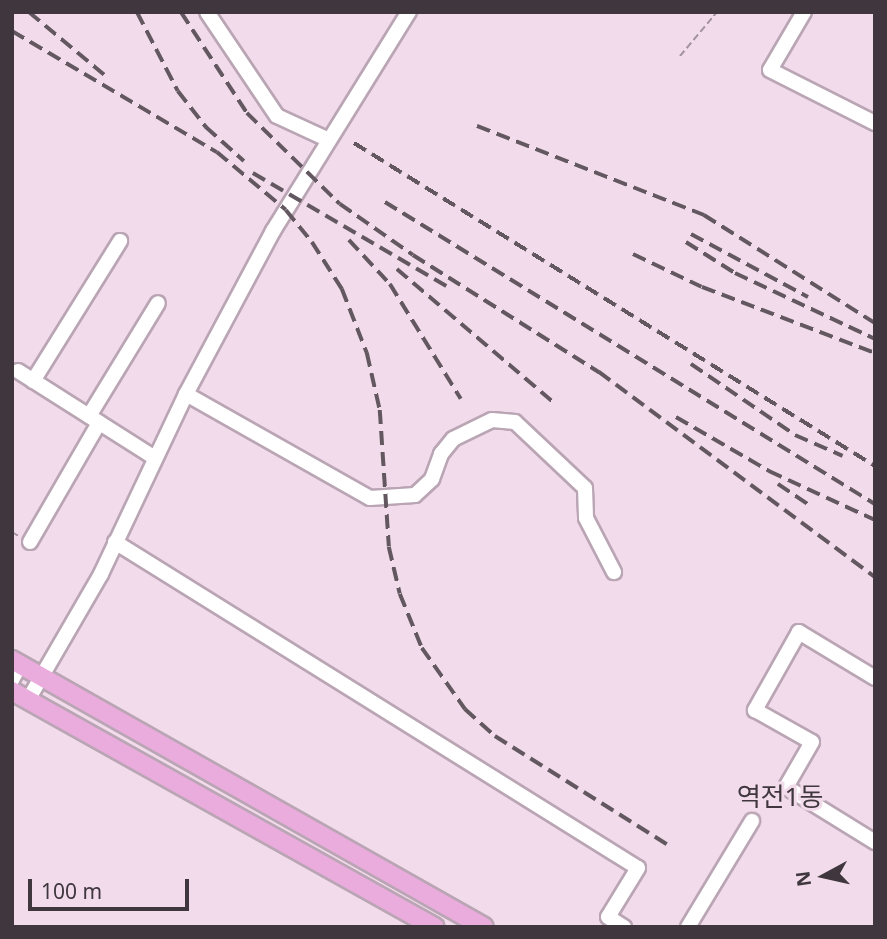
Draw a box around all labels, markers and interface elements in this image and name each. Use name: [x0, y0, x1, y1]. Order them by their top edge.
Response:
district label: 역전1동: [737, 781, 823, 813]
north arrow: [789, 841, 859, 911]
scale bar: [32, 866, 192, 910]
text: N: [789, 869, 817, 888]
text: 100 m: [41, 877, 102, 905]

